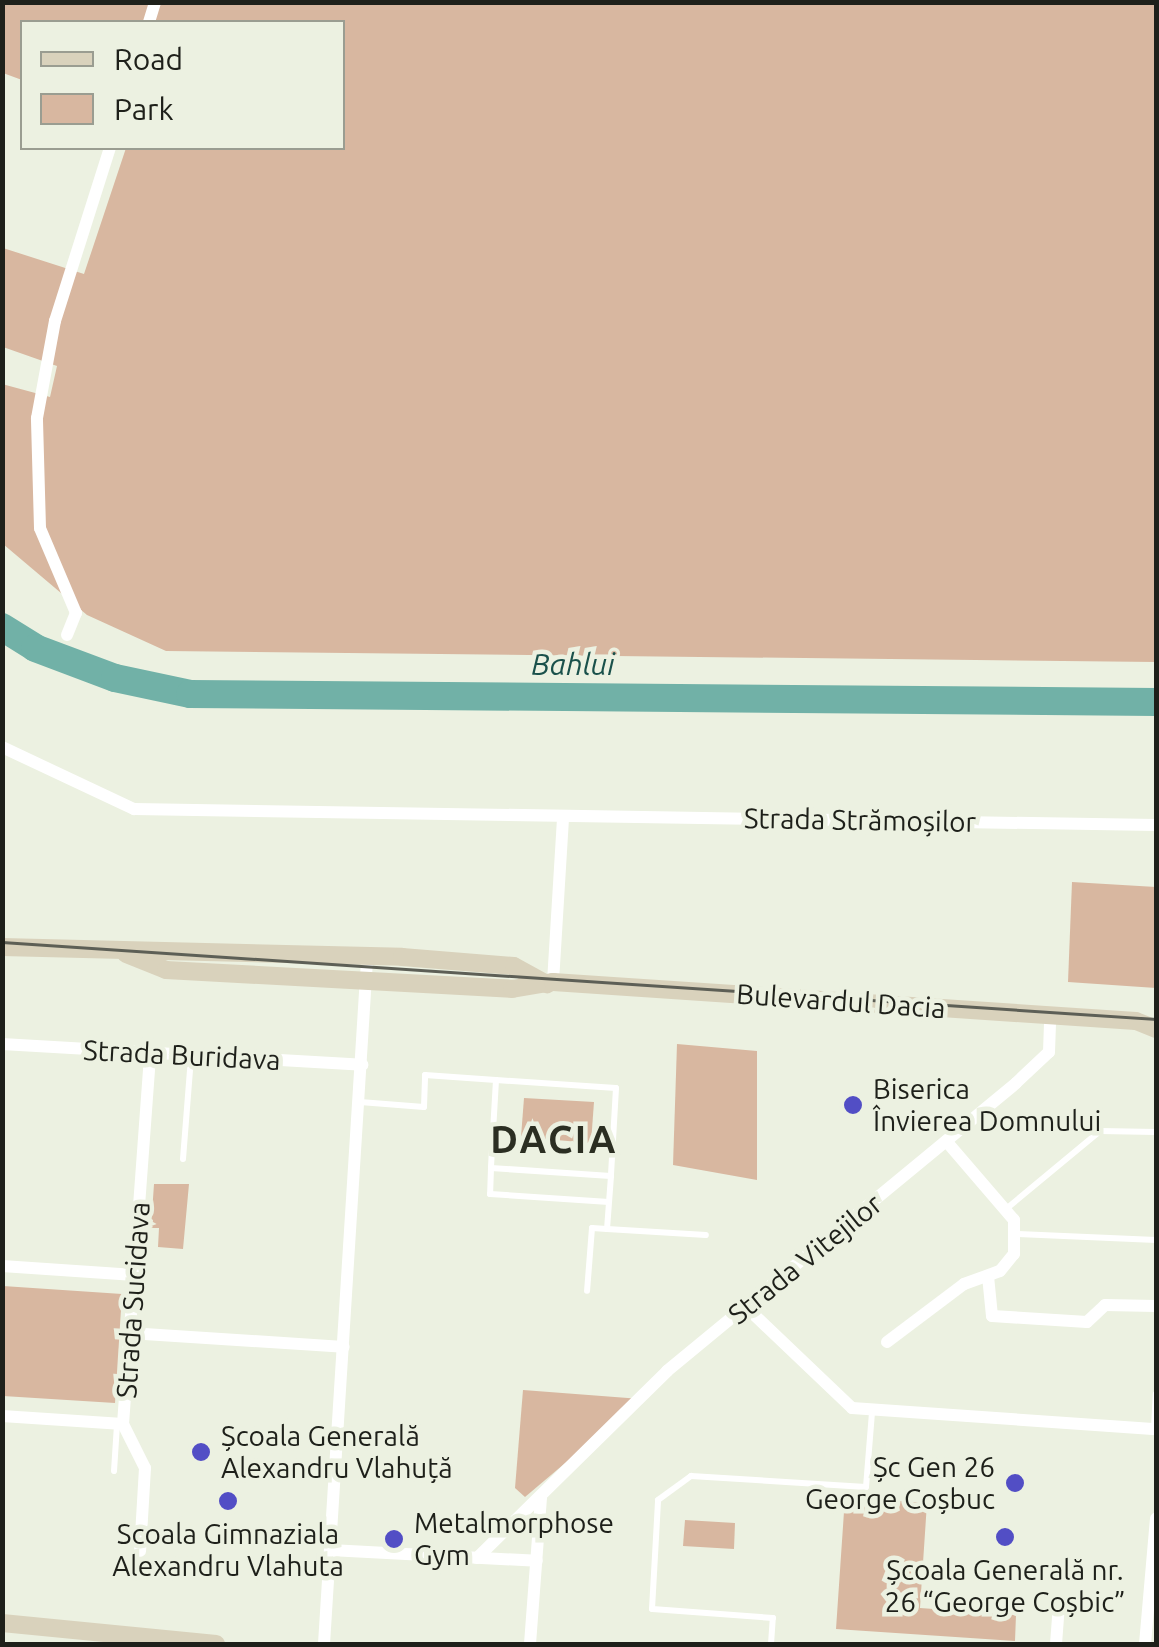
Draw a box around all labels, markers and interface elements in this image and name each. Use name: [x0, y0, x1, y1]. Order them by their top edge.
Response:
legend: [20, 20, 345, 150]
text: Road: [114, 42, 183, 76]
text: Park: [114, 92, 174, 126]
water label: Bahlui: [531, 646, 615, 682]
street label: Strada Strămoșilor: [744, 801, 976, 839]
street label: Bulevardul Dacia: [735, 977, 947, 1025]
street label: Strada Buridava: [82, 1033, 282, 1077]
place label: Biserica Învierea Domnului: [873, 1072, 1101, 1138]
marker: Biserica Învierea Domnului: [842, 1094, 864, 1116]
district label: DACIA: [490, 1117, 618, 1163]
street label: Strada Vitejilor: [722, 1187, 888, 1331]
street label: Strada Sucidava: [109, 1201, 157, 1399]
place label: Școala Generală Alexandru Vlahuță: [221, 1419, 453, 1485]
marker: Școala Generală Alexandru Vlahuță: [190, 1441, 212, 1463]
place label: Șc Gen 26 George Coșbuc: [805, 1450, 995, 1516]
marker: Șc Gen 26 George Coșbuc: [1004, 1472, 1026, 1494]
marker: Scoala Gimnaziala Alexandru Vlahuta: [217, 1490, 239, 1512]
place label: Metalmorphose Gym: [414, 1506, 614, 1572]
place label: Scoala Gimnaziala Alexandru Vlahuta: [112, 1517, 344, 1583]
marker: Școala Generală nr. 26 “George Coșbic”: [994, 1526, 1016, 1548]
marker: Metalmorphose Gym: [383, 1528, 405, 1550]
place label: Școala Generală nr. 26 “George Coșbic”: [885, 1553, 1125, 1619]

